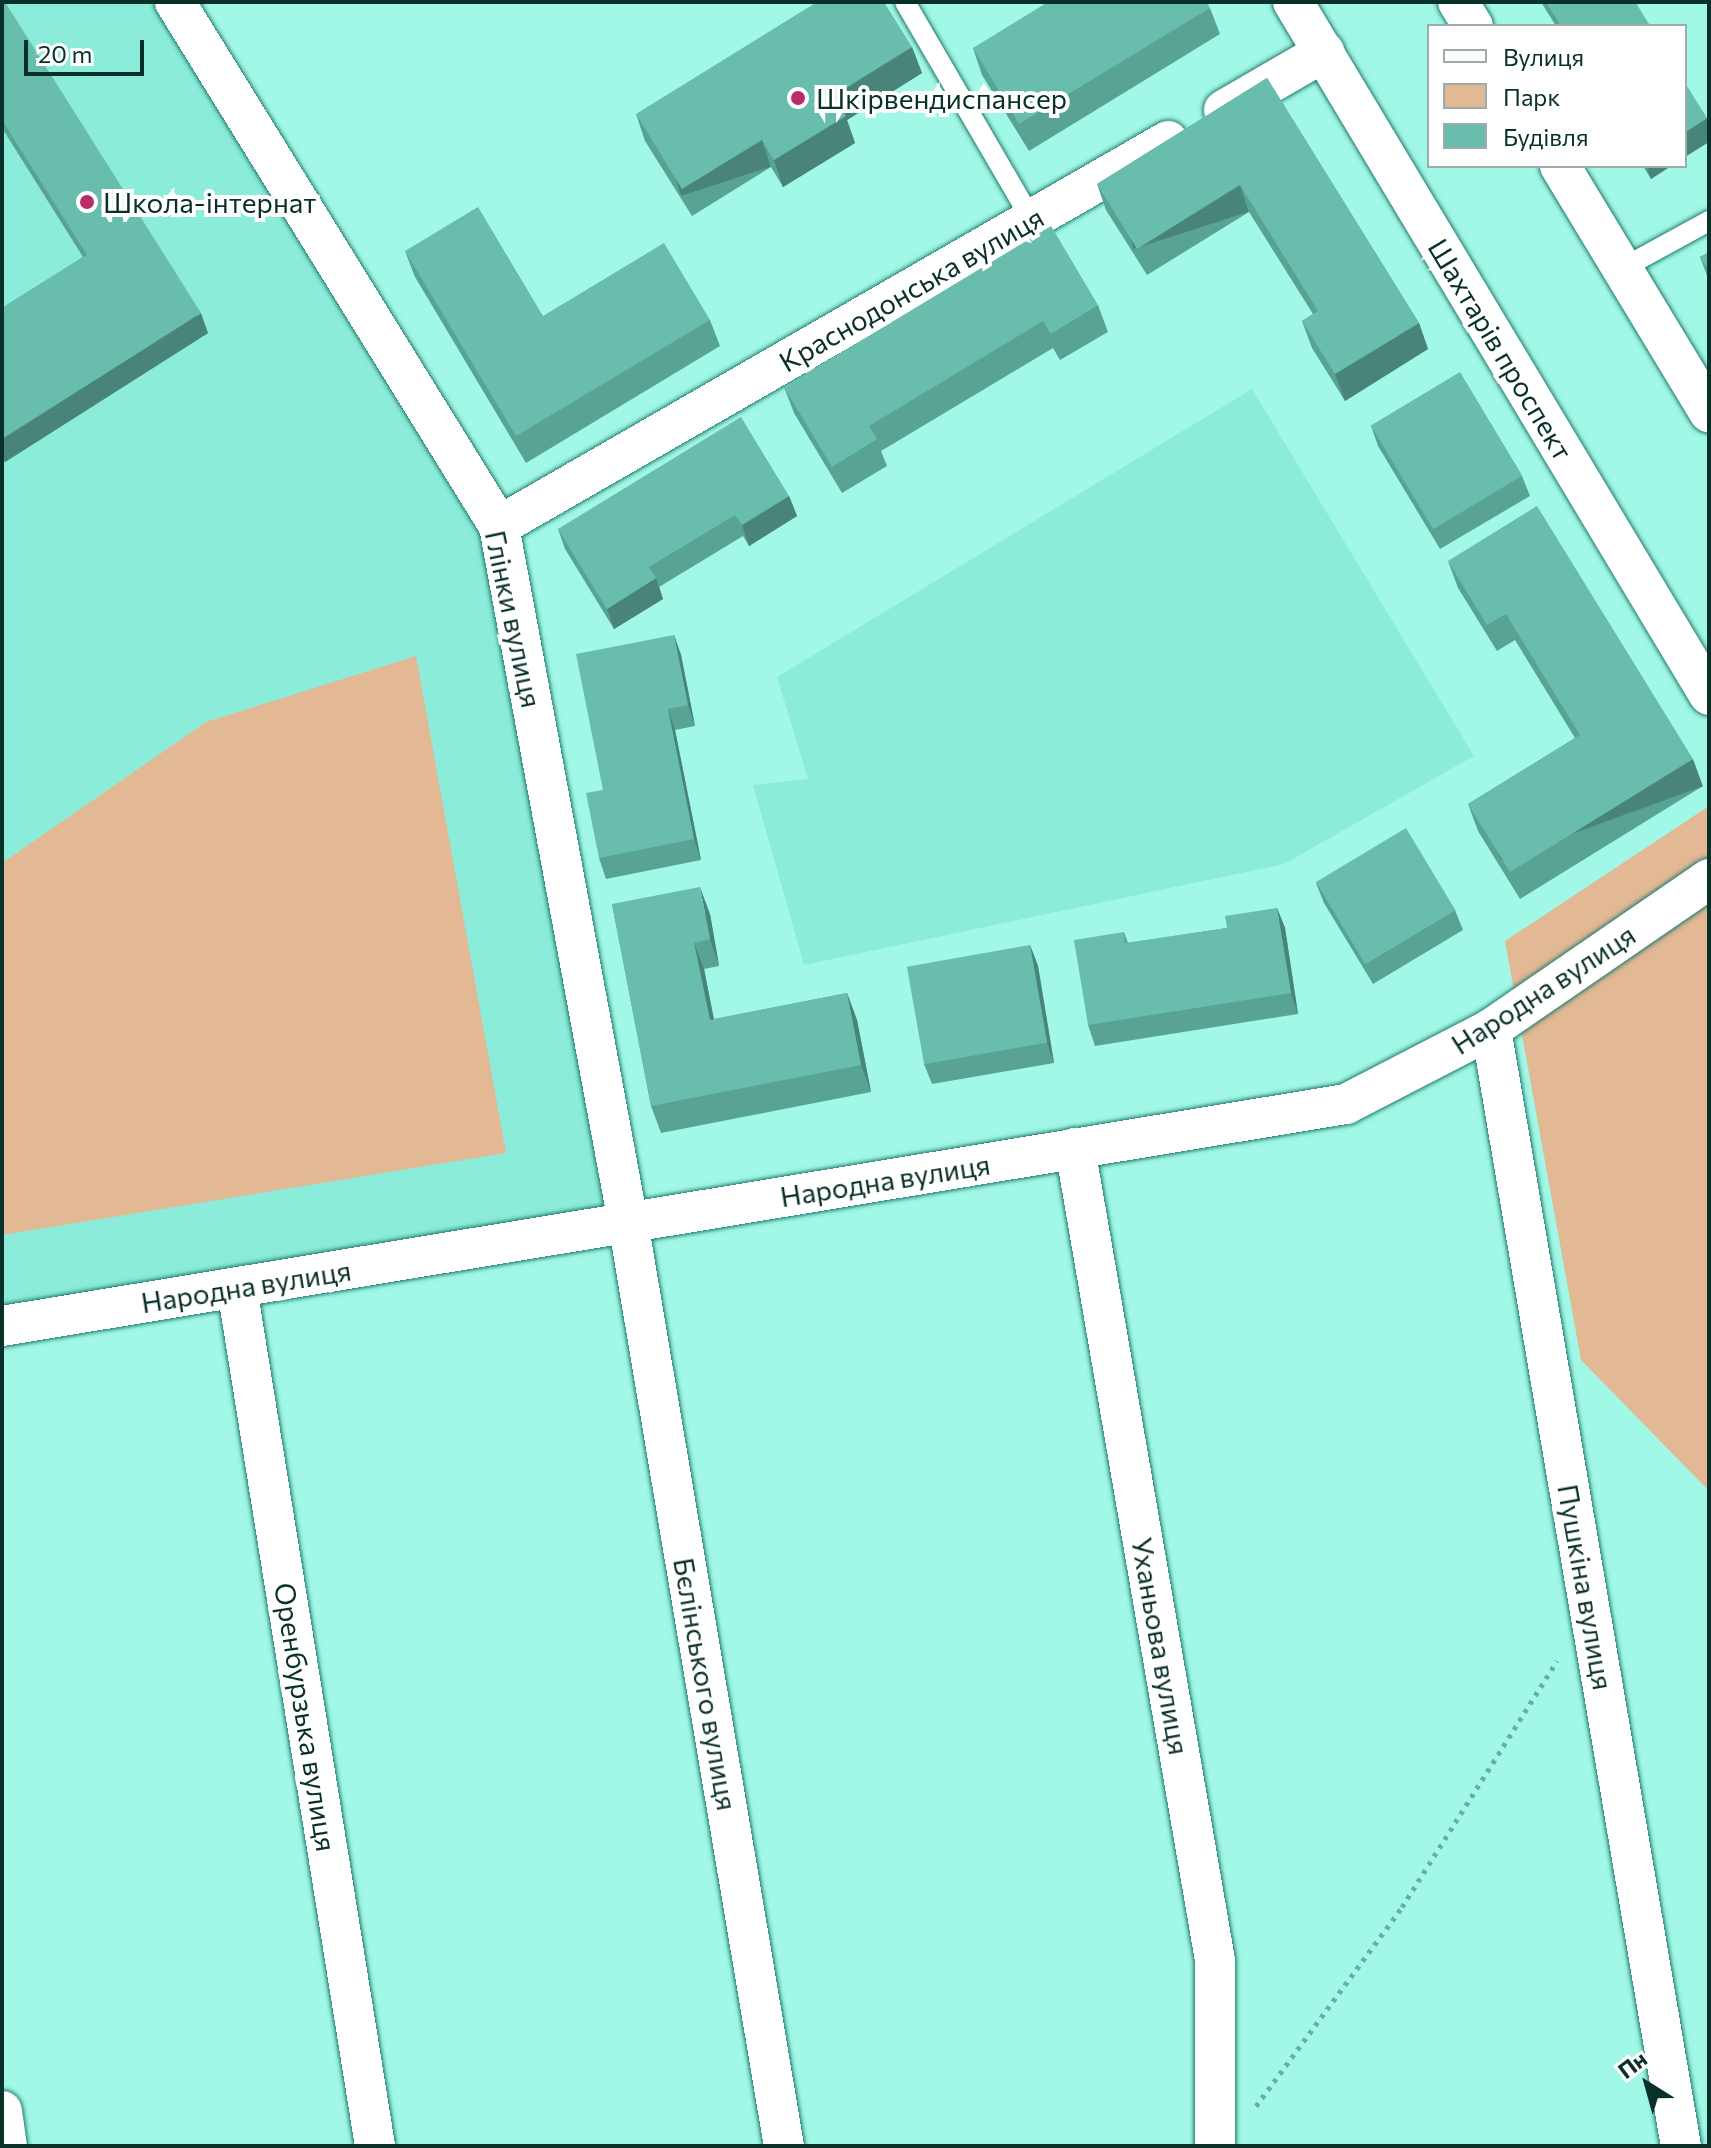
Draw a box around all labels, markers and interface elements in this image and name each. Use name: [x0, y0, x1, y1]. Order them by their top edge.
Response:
scale bar: [28, 24, 148, 74]
legend: [1427, 24, 1687, 168]
text: 20 m: [38, 39, 92, 68]
text: Вулиця: [1503, 42, 1584, 71]
place label: Шкірвендиспансер: [816, 81, 1067, 115]
text: Парк: [1503, 82, 1560, 111]
marker: Шкірвендиспансер: [787, 87, 809, 109]
text: Будівля: [1503, 122, 1589, 151]
place label: Школа-інтернат: [103, 185, 317, 219]
marker: Школа-інтернат: [78, 193, 96, 211]
street label: Краснодонська вулиця: [773, 200, 1049, 378]
street label: Шахтарів проспект: [1422, 232, 1580, 466]
street label: Глінки вулиця: [479, 527, 549, 711]
street label: Народна вулиця: [1445, 917, 1641, 1061]
street label: Народна вулиця: [778, 1147, 992, 1213]
street label: Народна вулиця: [139, 1253, 353, 1319]
street label: Пушкіна вулиця: [1551, 1482, 1621, 1692]
street label: Уханьова вулиця: [1125, 1535, 1197, 1757]
street label: Бєлінського вулиця: [667, 1555, 745, 1813]
street label: Оренбурзька вулиця: [268, 1580, 344, 1854]
north arrow: [1607, 2044, 1687, 2124]
text: Пн: [1612, 2045, 1652, 2084]

